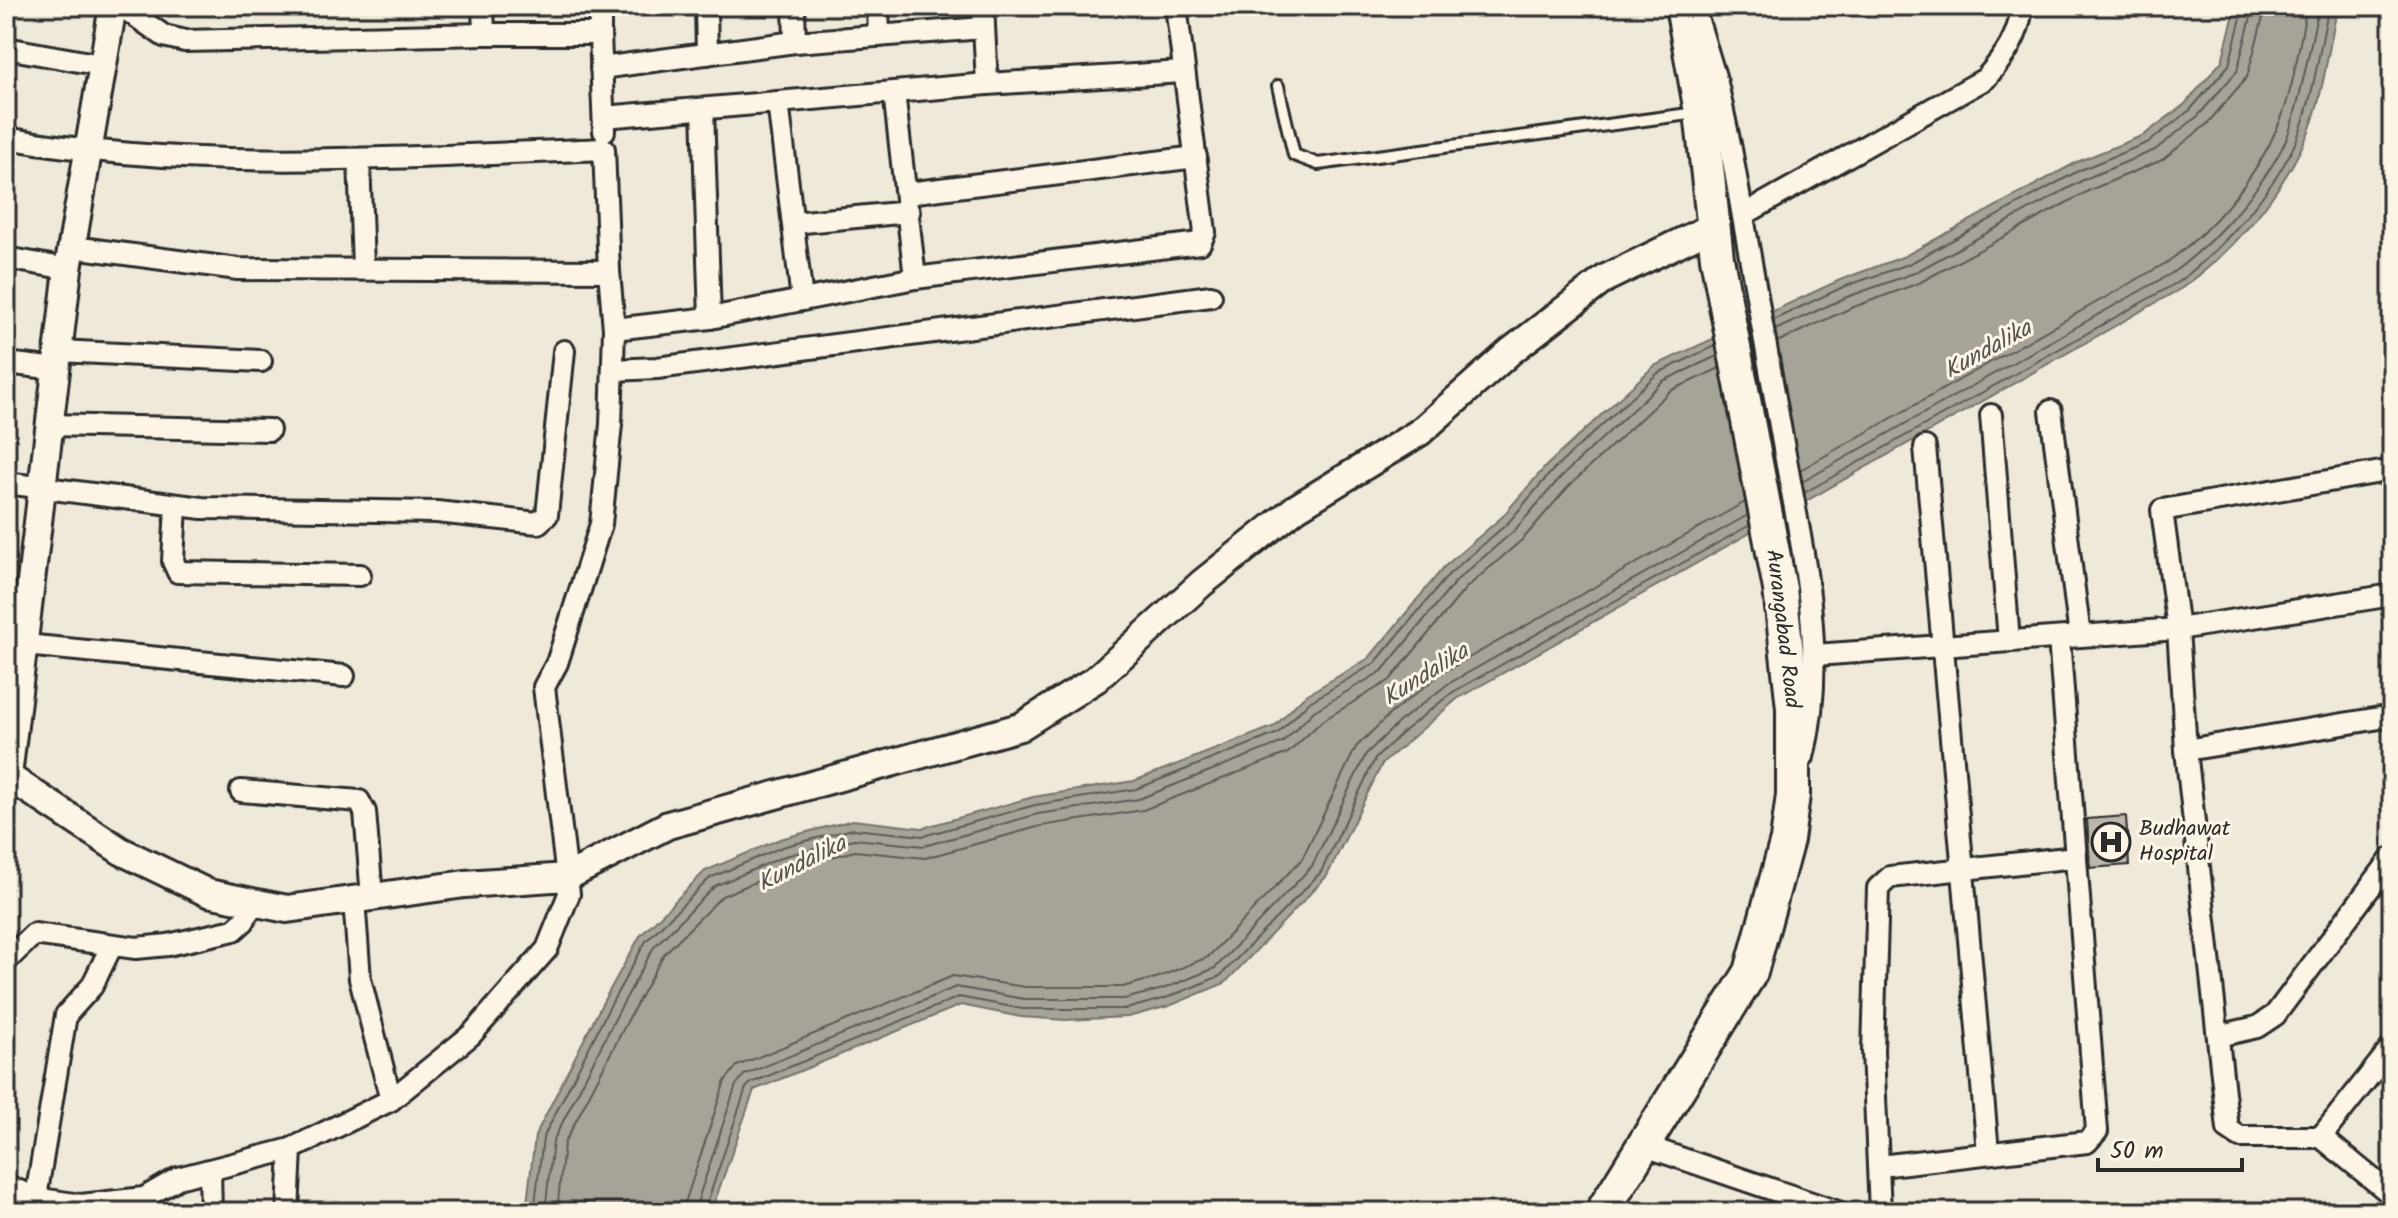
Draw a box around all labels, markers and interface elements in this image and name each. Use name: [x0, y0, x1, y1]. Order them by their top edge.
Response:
water label: Kundalika: [1937, 309, 2041, 390]
street label: Aurangabad Road: [1755, 548, 1809, 711]
water label: Kundalika: [1375, 632, 1478, 717]
place label: Budhawat Hospital: [2139, 812, 2231, 872]
hospital icon: Budhawat Hospital: [2090, 821, 2132, 863]
water label: Kundalika: [750, 824, 855, 903]
scale bar: [2098, 1122, 2242, 1172]
text: 50 m: [2110, 1132, 2164, 1171]

